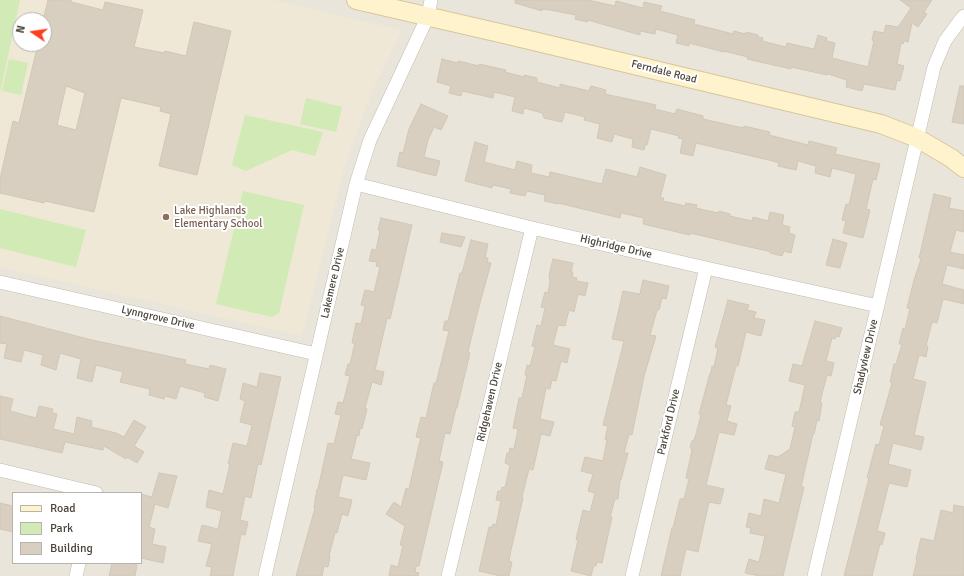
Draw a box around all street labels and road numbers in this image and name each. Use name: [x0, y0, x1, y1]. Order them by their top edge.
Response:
street label: Ferndale Road: [630, 57, 698, 87]
street label: Highridge Drive: [579, 232, 653, 262]
street label: Lakemere Drive: [318, 246, 348, 320]
street label: Lynngrove Drive: [120, 303, 196, 333]
street label: Shadyview Drive: [851, 318, 881, 396]
street label: Ridgehaven Drive: [474, 361, 506, 443]
street label: Parkford Drive: [655, 388, 683, 456]

